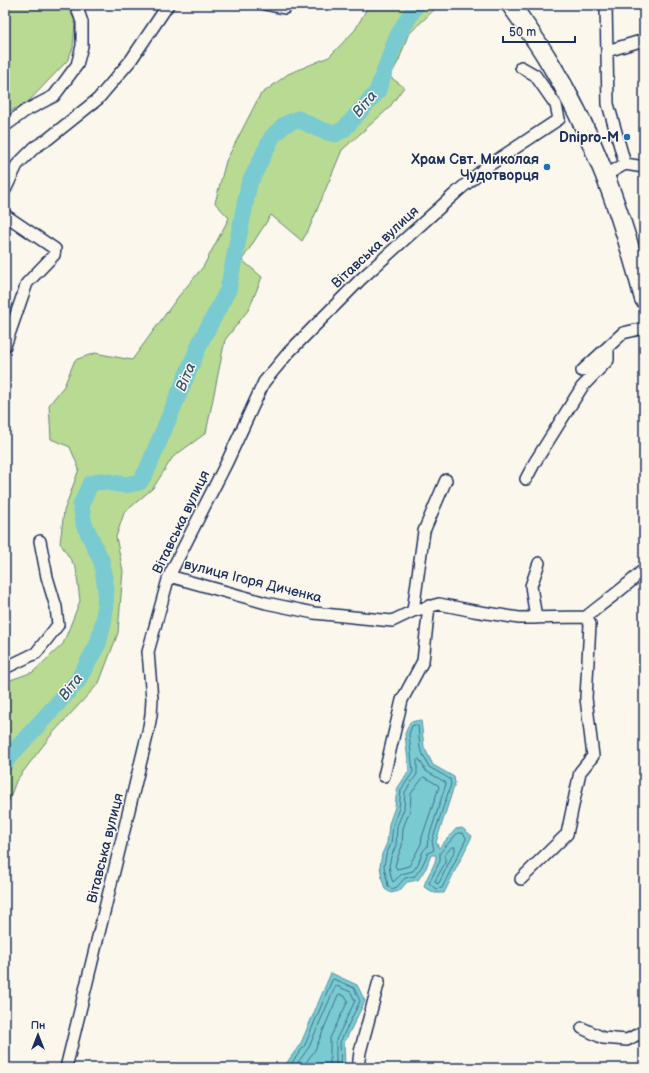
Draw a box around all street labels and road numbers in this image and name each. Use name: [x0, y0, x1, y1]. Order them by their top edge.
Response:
street label: Вітавська вулиця: [328, 202, 422, 292]
street label: Вітавська вулиця: [149, 467, 213, 576]
street label: вулиця Ігоря Диченка: [182, 556, 324, 607]
street label: Вітавська вулиця: [83, 791, 127, 905]

